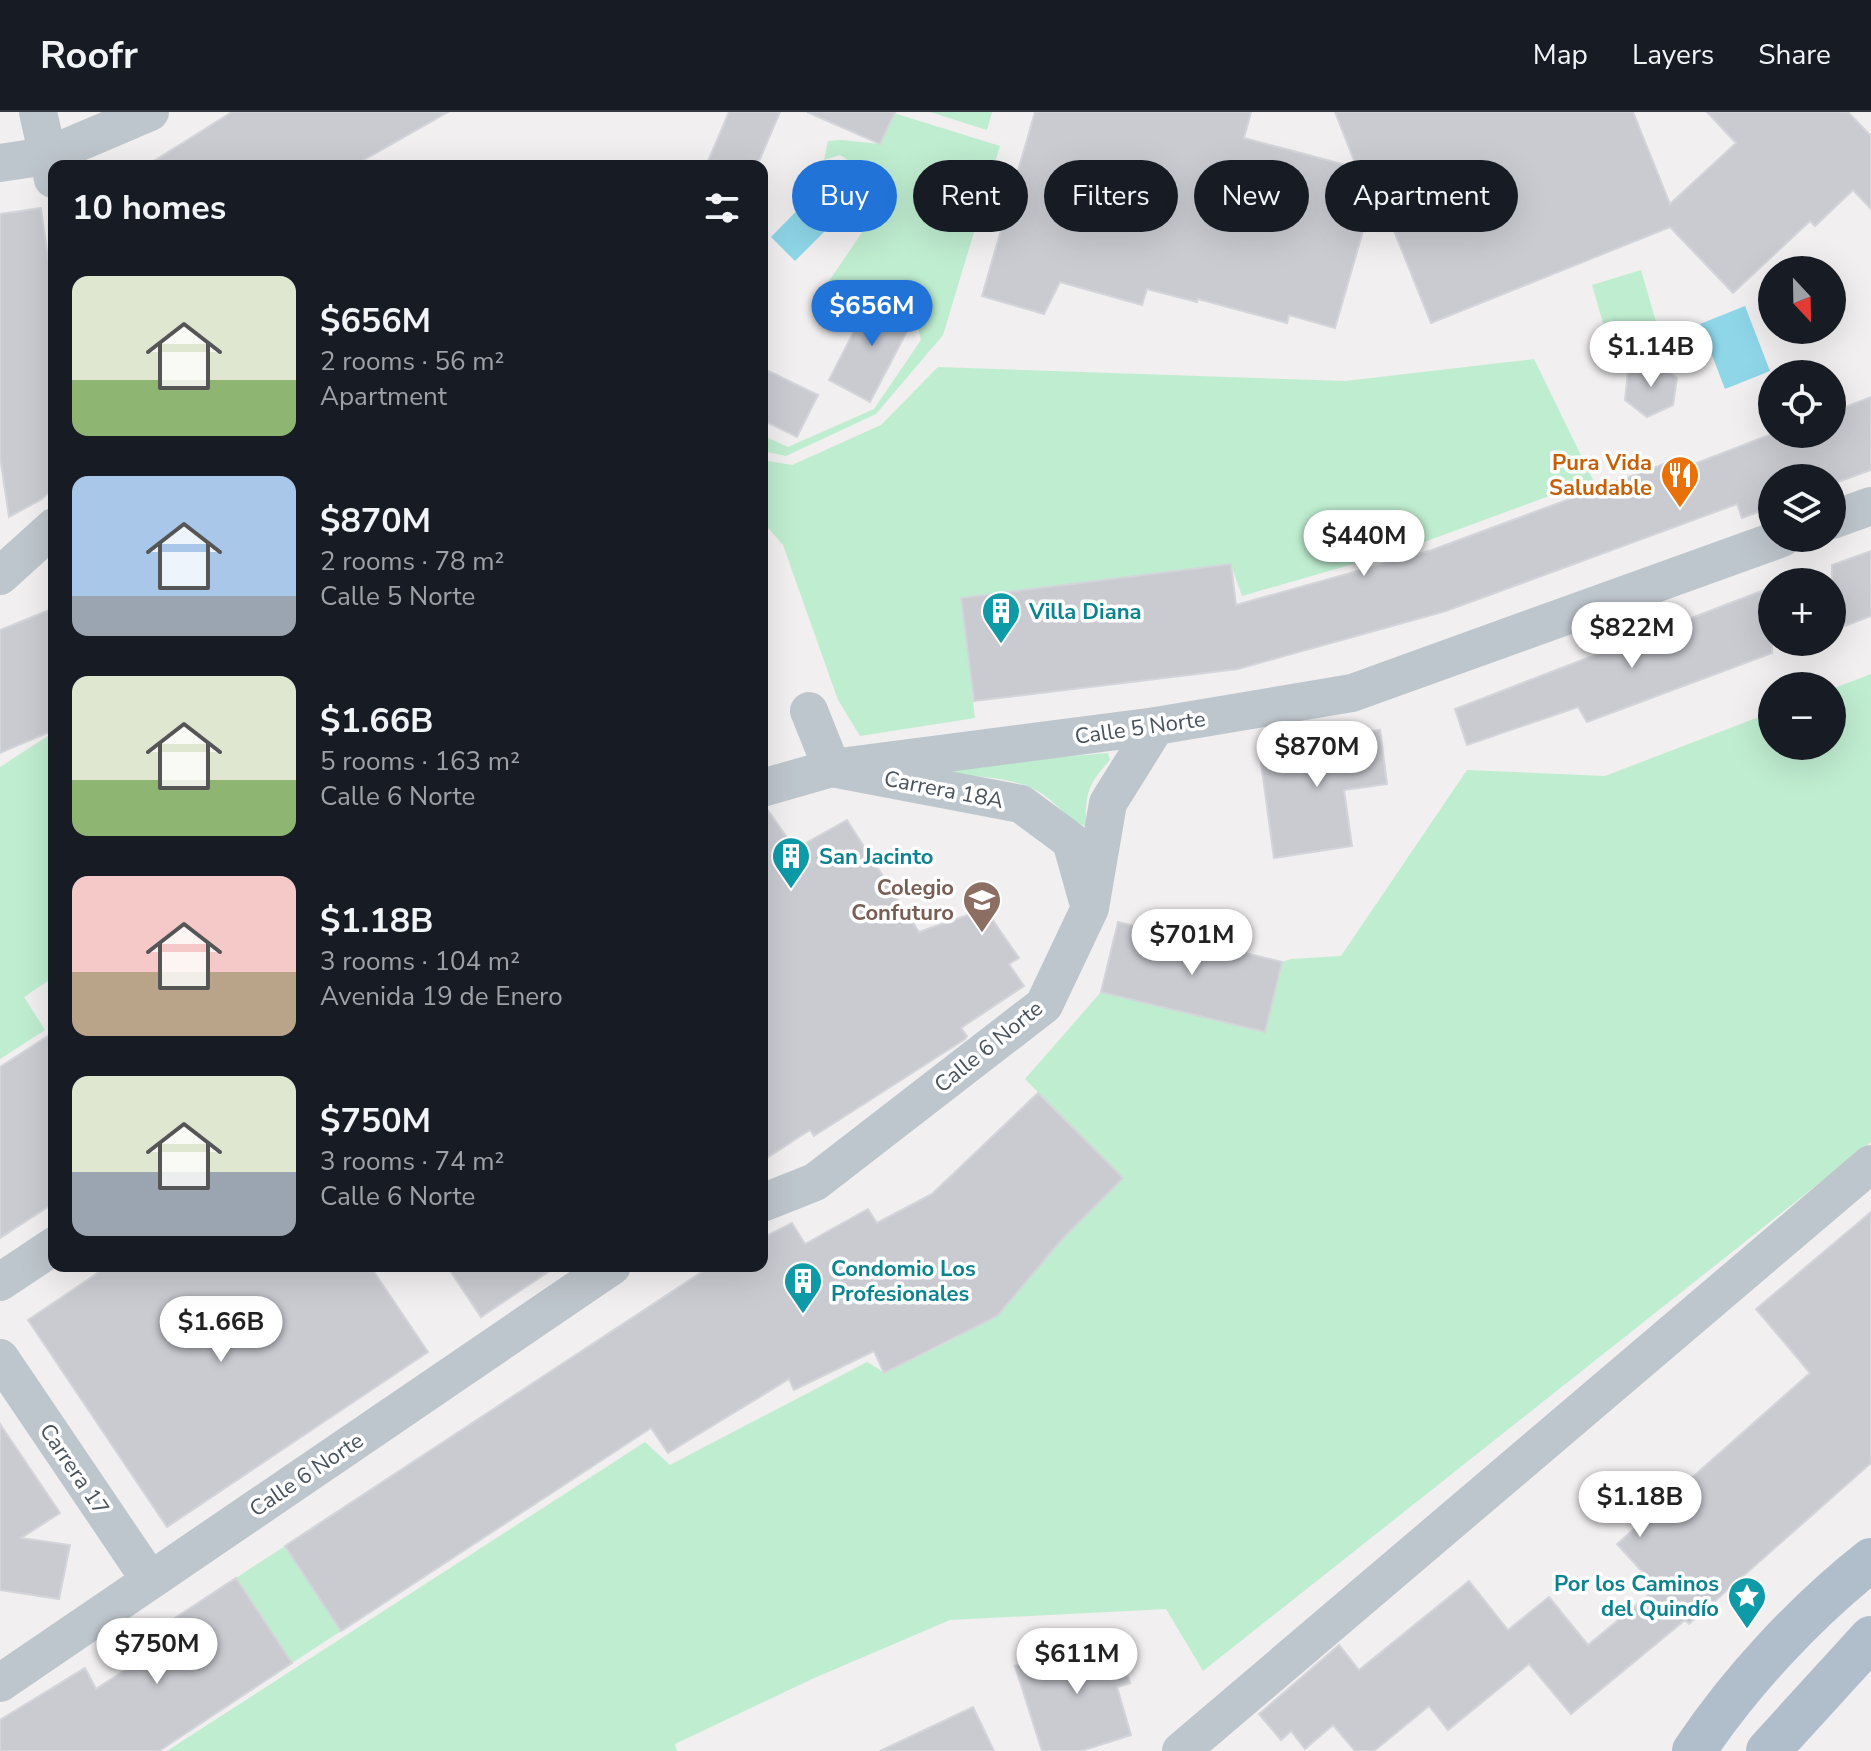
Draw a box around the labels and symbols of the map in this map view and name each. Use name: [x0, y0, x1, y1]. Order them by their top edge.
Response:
north arrow: [1758, 256, 1846, 344]
pin: $656M: [816, 280, 928, 348]
pin: $1.14B: [1586, 321, 1716, 389]
place label: Pura Vida Saludable: [1549, 448, 1652, 503]
restaurant icon: Pura Vida Saludable: [1659, 454, 1701, 509]
pin: $440M: [1308, 510, 1420, 578]
building icon: Villa Diana: [980, 590, 1022, 645]
place label: Villa Diana: [1028, 597, 1142, 627]
pin: $822M: [1576, 602, 1688, 670]
street label: Calle 5 Norte: [1073, 704, 1207, 752]
pin: $870M: [1261, 721, 1373, 789]
street label: Carrera 18A: [882, 764, 1006, 816]
building icon: San Jacinto: [770, 835, 812, 890]
place label: San Jacinto: [819, 842, 933, 872]
place label: Colegio Confuturo: [851, 873, 954, 928]
school or university icon: Colegio Confuturo: [961, 879, 1003, 934]
pin: $701M: [1136, 909, 1248, 977]
street label: Calle 6 Norte: [928, 994, 1049, 1100]
place label: Condomio Los Profesionales: [831, 1254, 976, 1309]
building icon: Condomio Los Profesionales: [782, 1260, 824, 1315]
pin: $1.66B: [156, 1296, 286, 1364]
street label: Carrera 17: [32, 1418, 116, 1521]
street label: Calle 6 Norte: [244, 1426, 369, 1524]
pin: $1.18B: [1575, 1471, 1705, 1539]
place label: Por los Caminos del Quindío: [1554, 1569, 1719, 1624]
place icon: Por los Caminos del Quindío: [1726, 1575, 1768, 1630]
pin: $750M: [101, 1618, 213, 1686]
pin: $611M: [1021, 1628, 1133, 1696]

